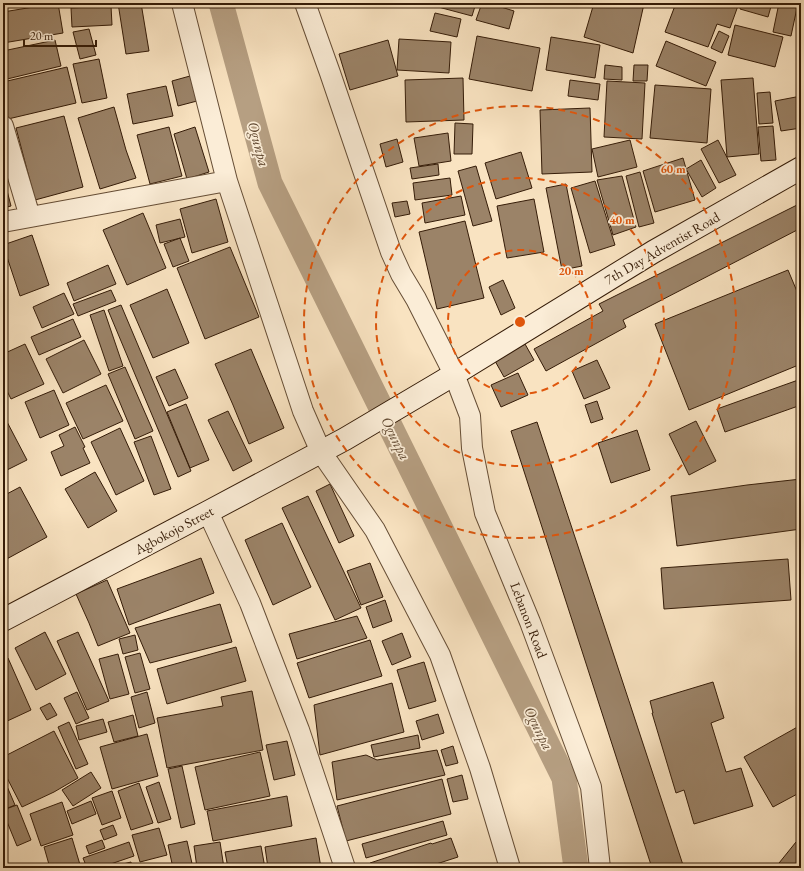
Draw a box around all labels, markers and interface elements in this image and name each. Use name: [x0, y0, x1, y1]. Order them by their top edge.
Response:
scale bar: [24, 22, 96, 48]
text: 20 m: [30, 28, 54, 44]
water label: Ogunpa: [244, 119, 274, 169]
text: 60 m: [660, 161, 686, 177]
street label: 7th Day Adventist Road: [601, 207, 724, 288]
text: 40 m: [609, 212, 635, 228]
text: 20 m: [558, 263, 584, 279]
centre of rings: [513, 315, 527, 329]
water label: Ogunpa: [377, 413, 415, 463]
street label: Agbokojo Street: [131, 501, 217, 559]
street label: Lebanon Road: [506, 579, 552, 661]
water label: Ogunpa: [520, 703, 558, 753]

